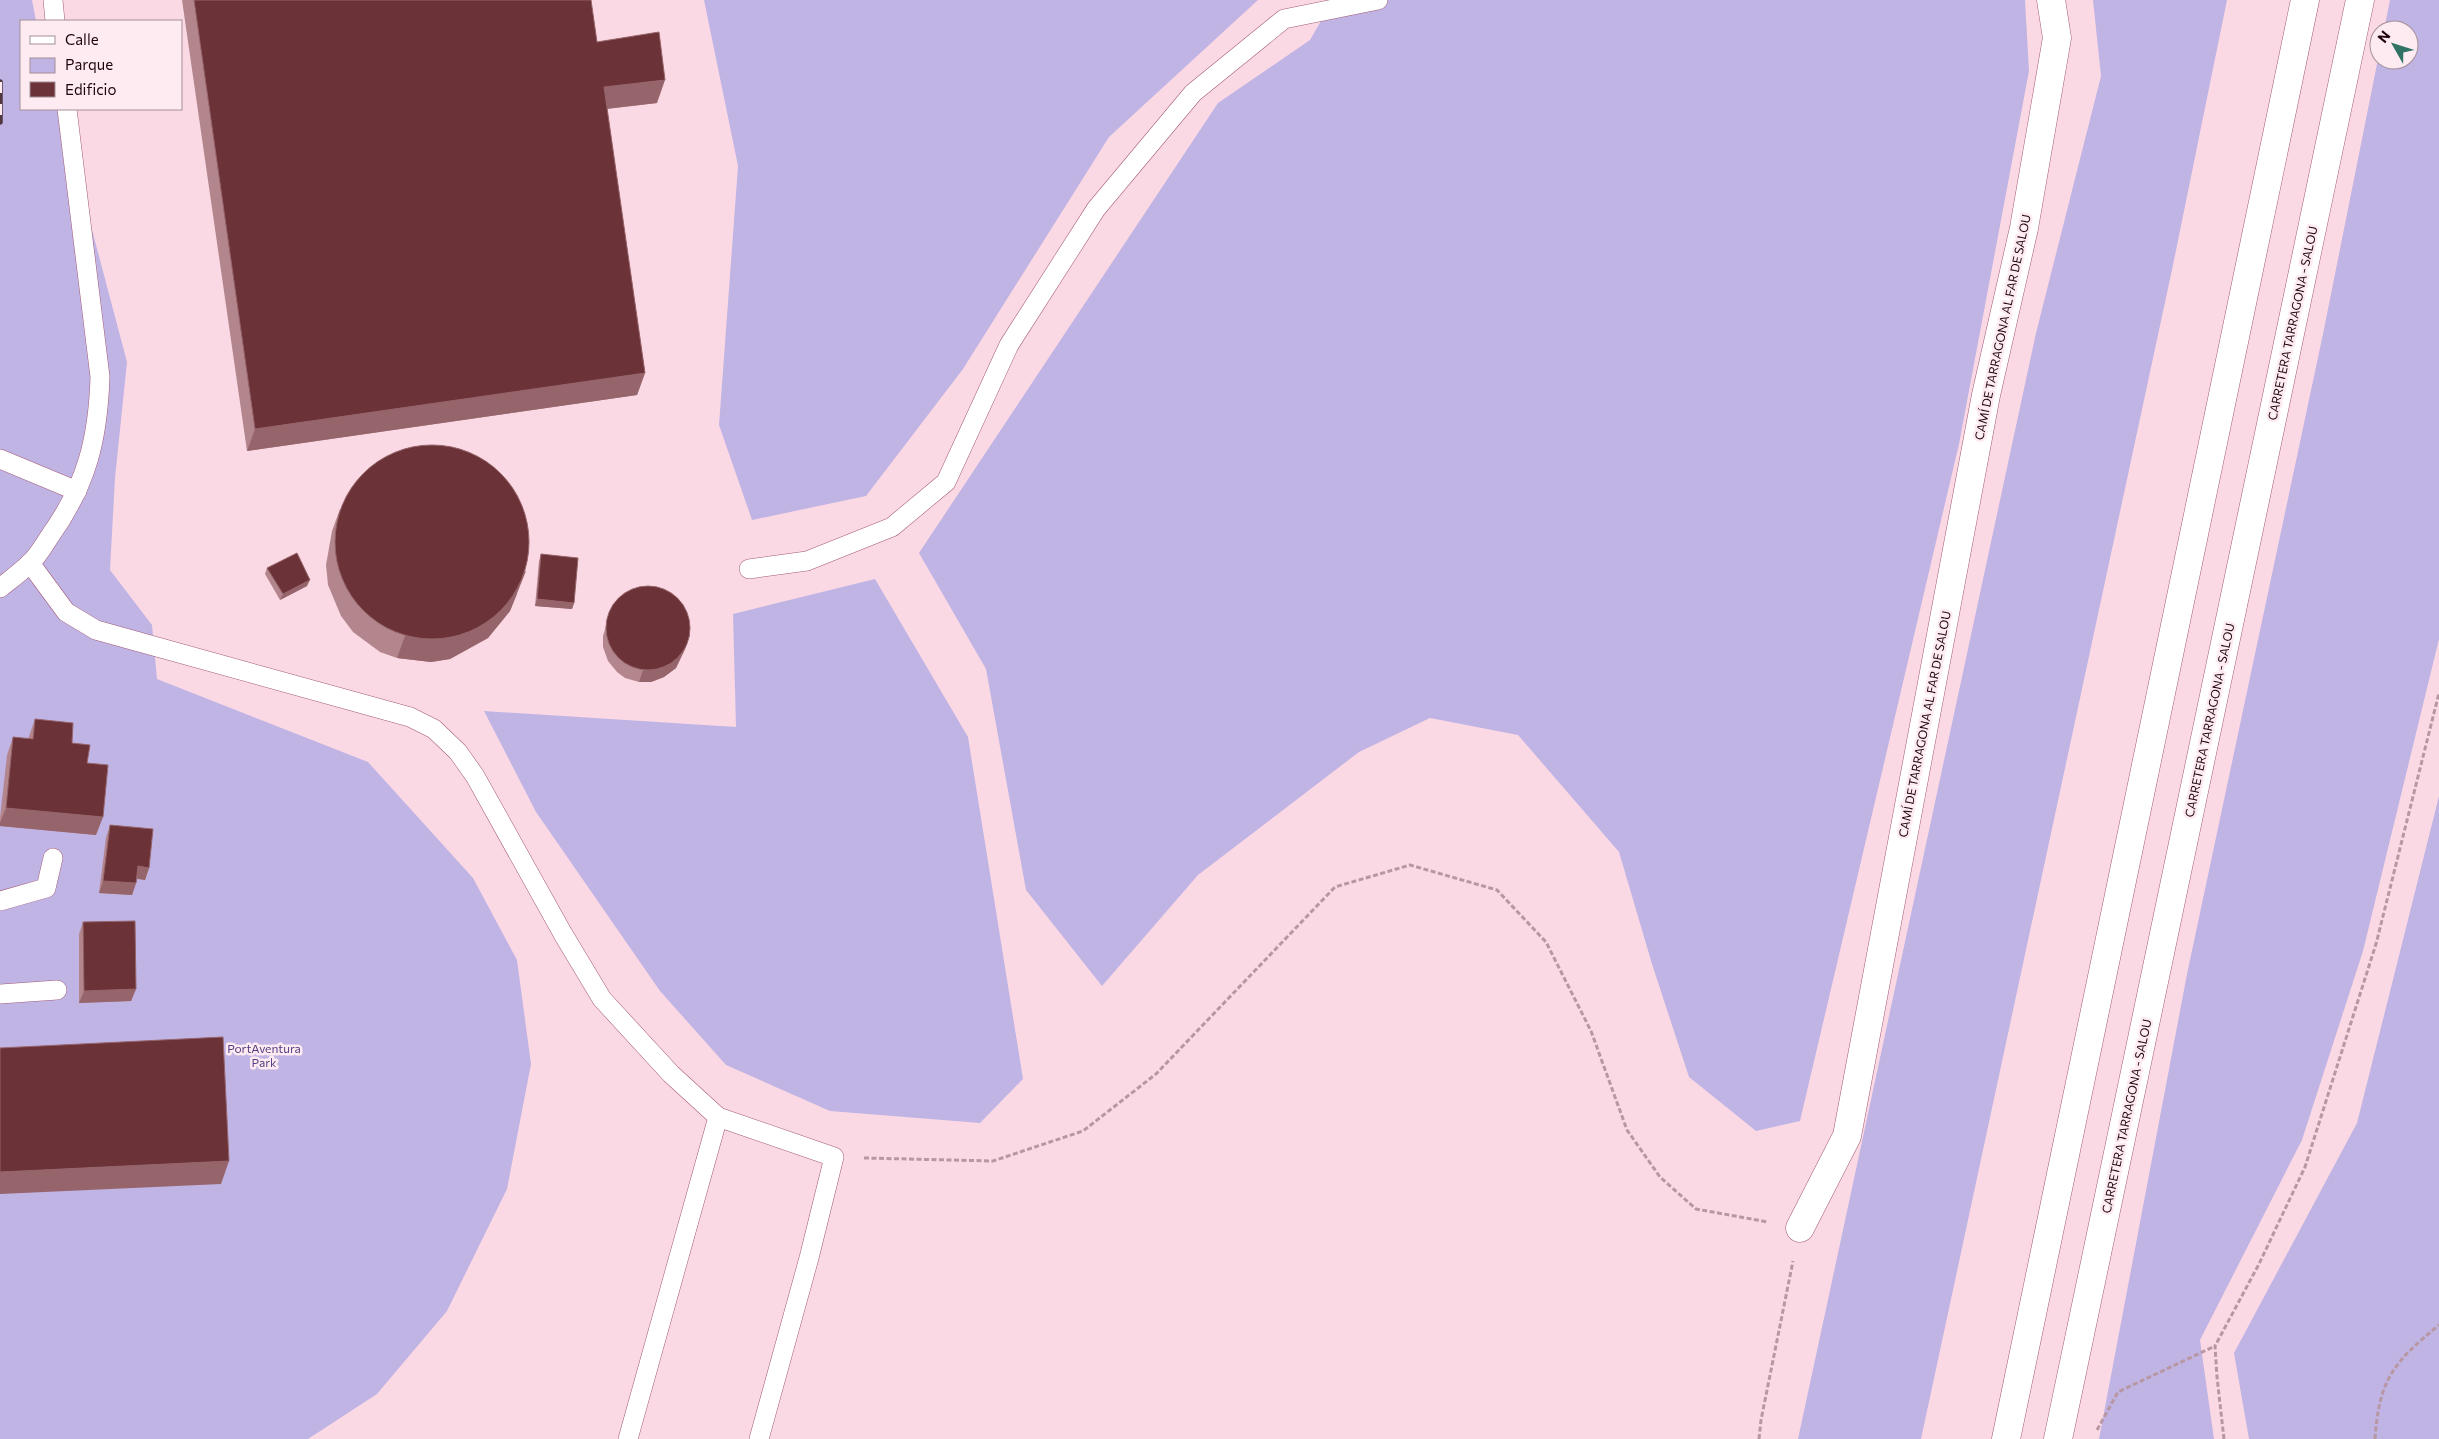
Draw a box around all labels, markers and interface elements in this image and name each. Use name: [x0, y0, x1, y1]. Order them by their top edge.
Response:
legend: [20, 20, 182, 110]
north arrow: [2369, 20, 2419, 70]
text: N: [2374, 27, 2393, 46]
text: Calle: [65, 30, 99, 48]
text: Parque: [65, 55, 113, 73]
text: Edificio: [65, 80, 116, 98]
street label: CAMÍ DE TARRAGONA AL FAR DE SALOU: [1971, 213, 2033, 441]
street label: CARRETERA TARRAGONA - SALOU: [2265, 225, 2319, 421]
street label: CAMÍ DE TARRAGONA AL FAR DE SALOU: [1895, 610, 1953, 838]
street label: CARRETERA TARRAGONA - SALOU: [2182, 622, 2236, 818]
street label: CARRETERA TARRAGONA - SALOU: [2099, 1018, 2153, 1214]
park label: PortAventura Park: [227, 1041, 301, 1069]

